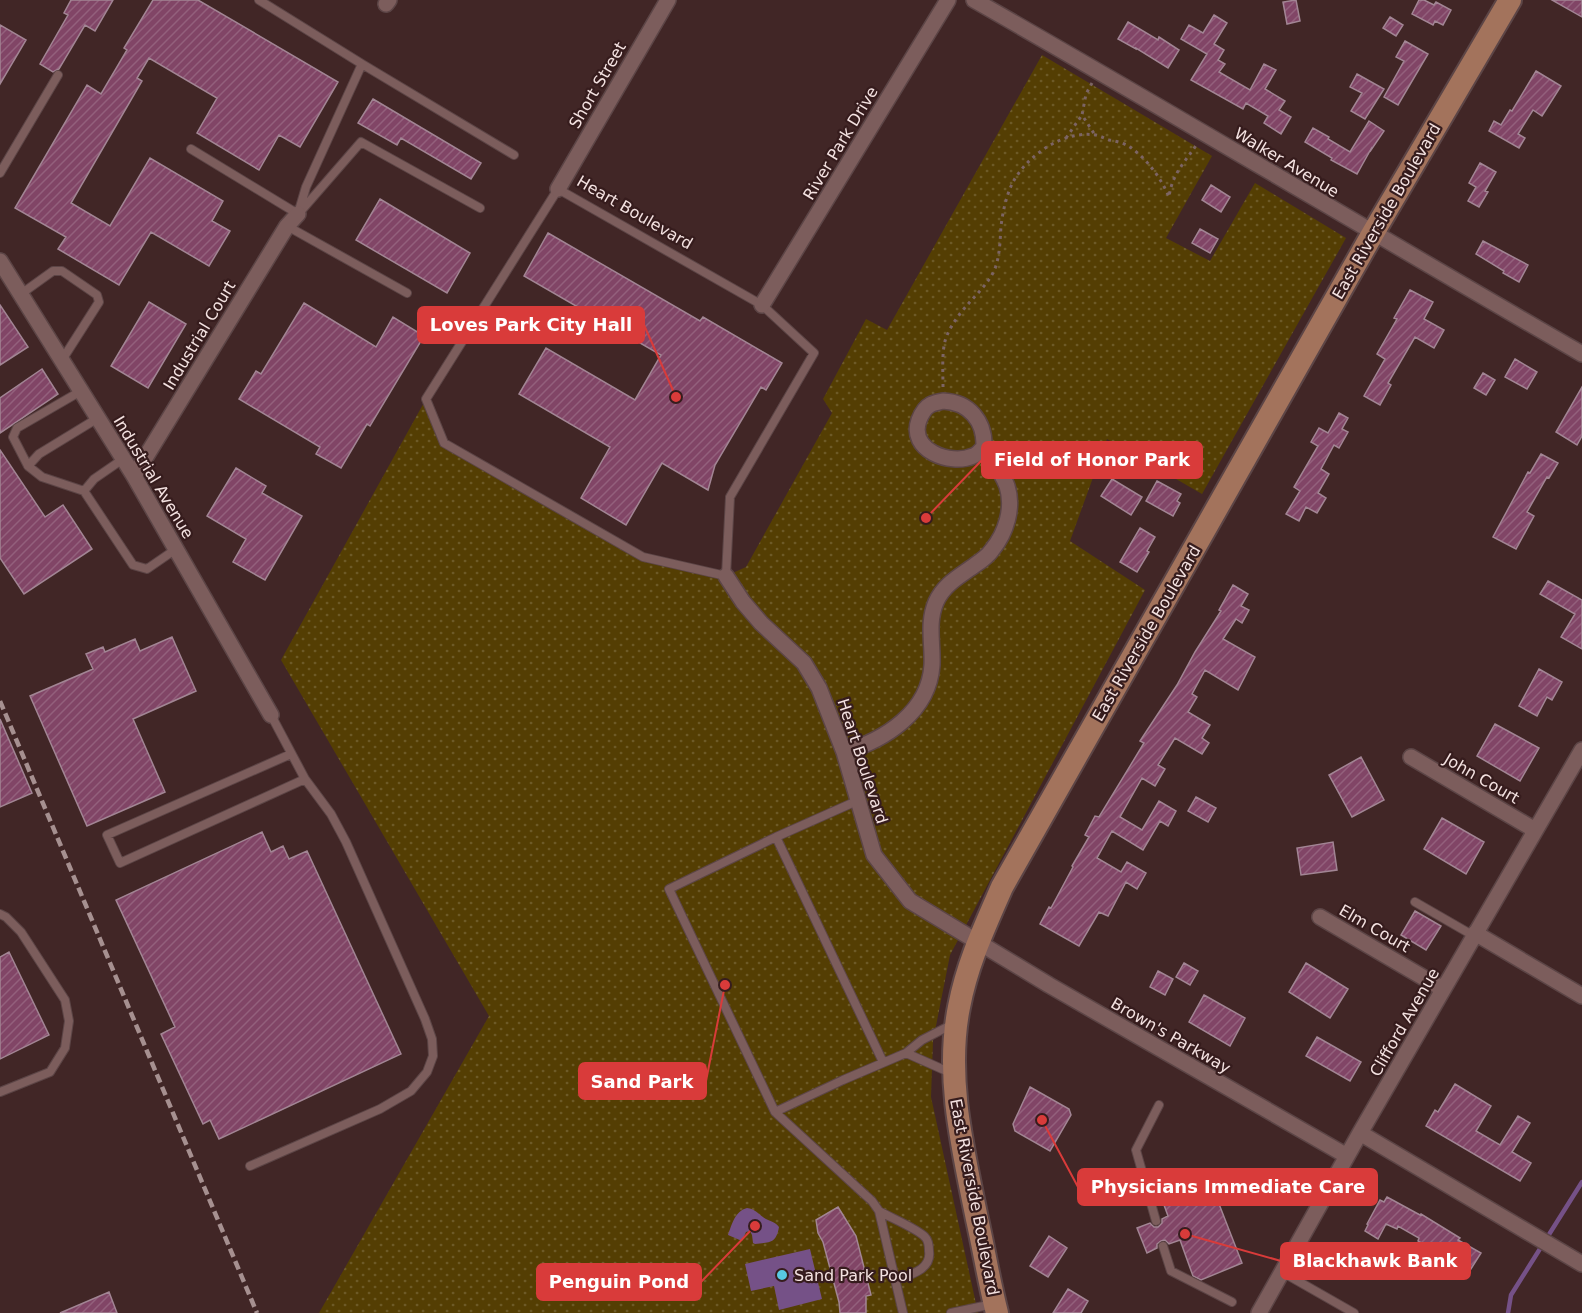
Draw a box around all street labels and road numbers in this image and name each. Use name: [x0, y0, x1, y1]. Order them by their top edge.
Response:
street label: Short Street: [565, 39, 630, 132]
street label: River Park Drive: [799, 83, 882, 203]
street label: East Riverside Boulevard: [1328, 120, 1445, 303]
street label: Walker Avenue: [1231, 124, 1343, 201]
street label: Heart Boulevard: [573, 172, 696, 253]
street label: Industrial Court: [159, 277, 240, 393]
street label: Industrial Avenue: [109, 413, 198, 542]
street label: East Riverside Boulevard: [1088, 542, 1205, 725]
street label: Heart Boulevard: [833, 696, 892, 826]
street label: John Court: [1440, 749, 1523, 808]
street label: Elm Court: [1336, 900, 1414, 956]
street label: Clifford Avenue: [1366, 965, 1443, 1080]
street label: Brown's Parkway: [1108, 993, 1234, 1077]
street label: East Riverside Boulevard: [946, 1097, 1003, 1297]

